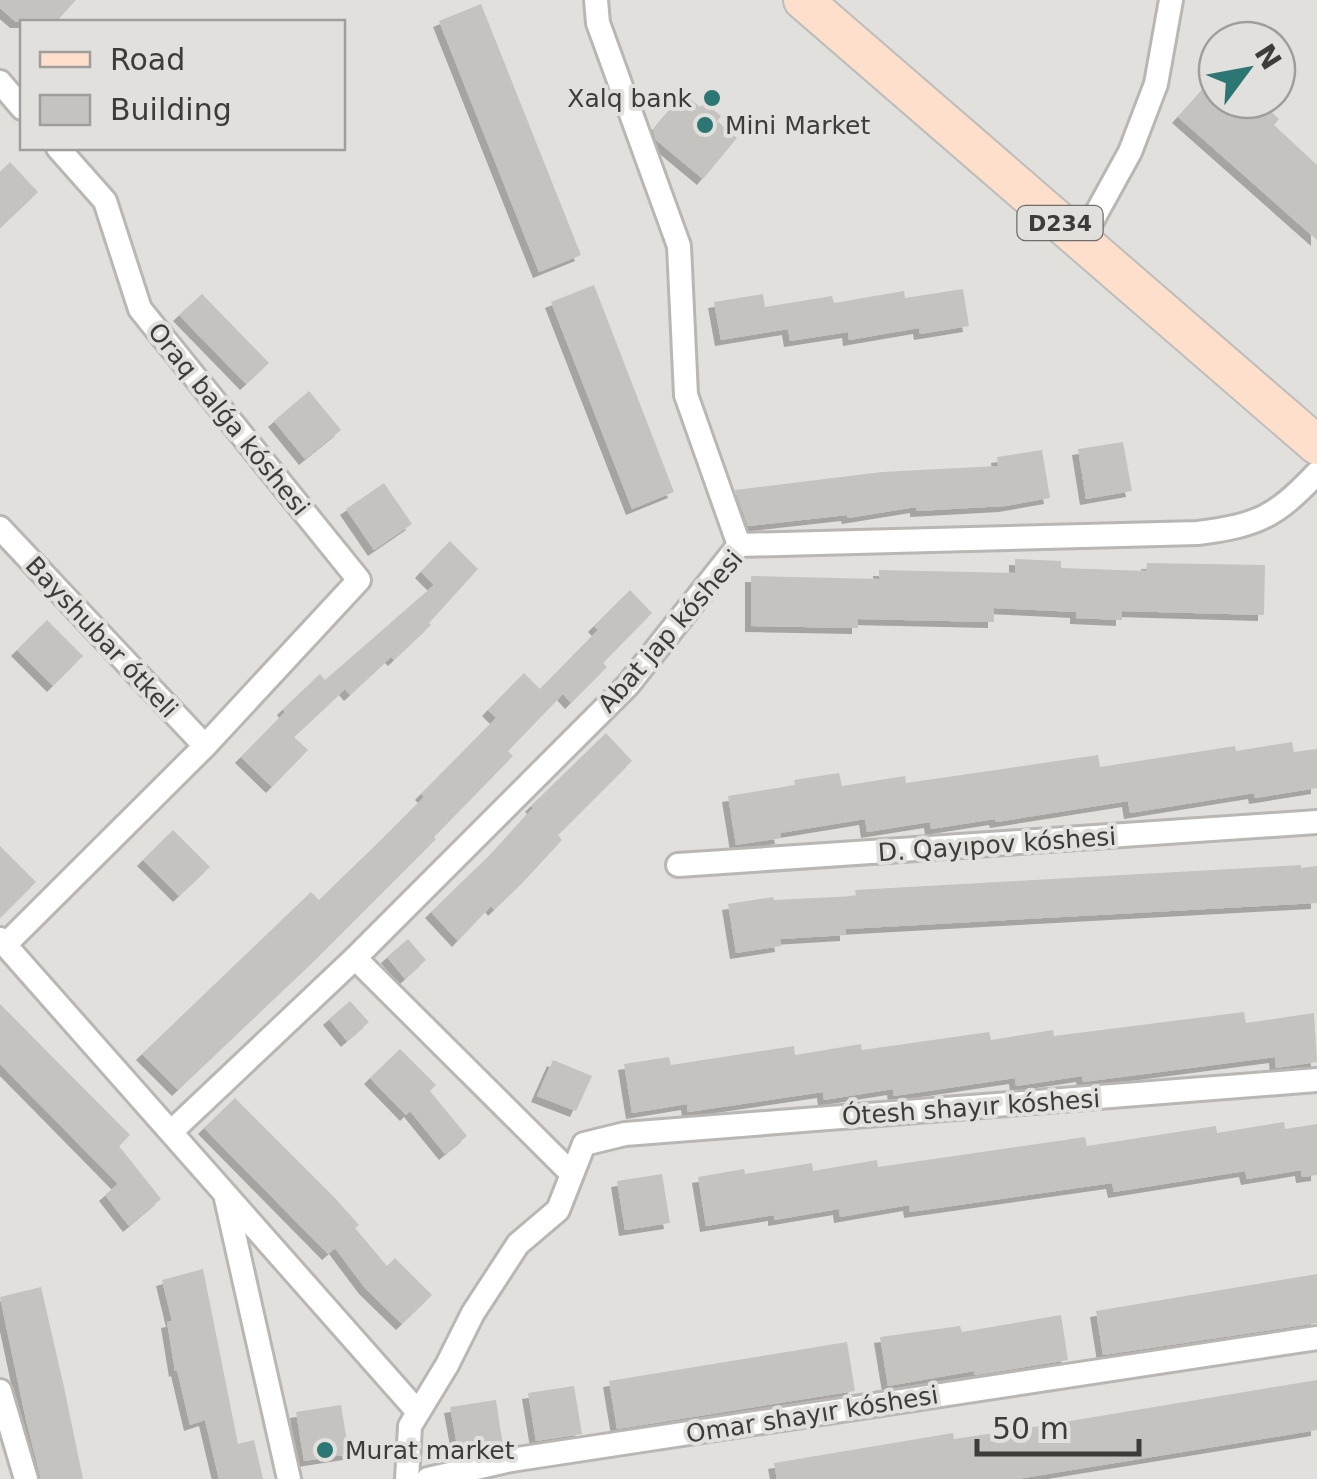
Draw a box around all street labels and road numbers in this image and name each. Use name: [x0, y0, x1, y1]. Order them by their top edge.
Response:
road number: D234: [1018, 206, 1102, 240]
street label: Oraq balǵa kóshesi: [142, 317, 315, 521]
street label: Abat jap kóshesi: [592, 544, 749, 718]
street label: Bayshubar ótkeli: [20, 551, 184, 724]
street label: D. Qayıpov kóshesi: [877, 822, 1117, 867]
street label: Ótesh shayır kóshesi: [841, 1083, 1101, 1131]
street label: Omar shayır kóshesi: [684, 1380, 940, 1449]

